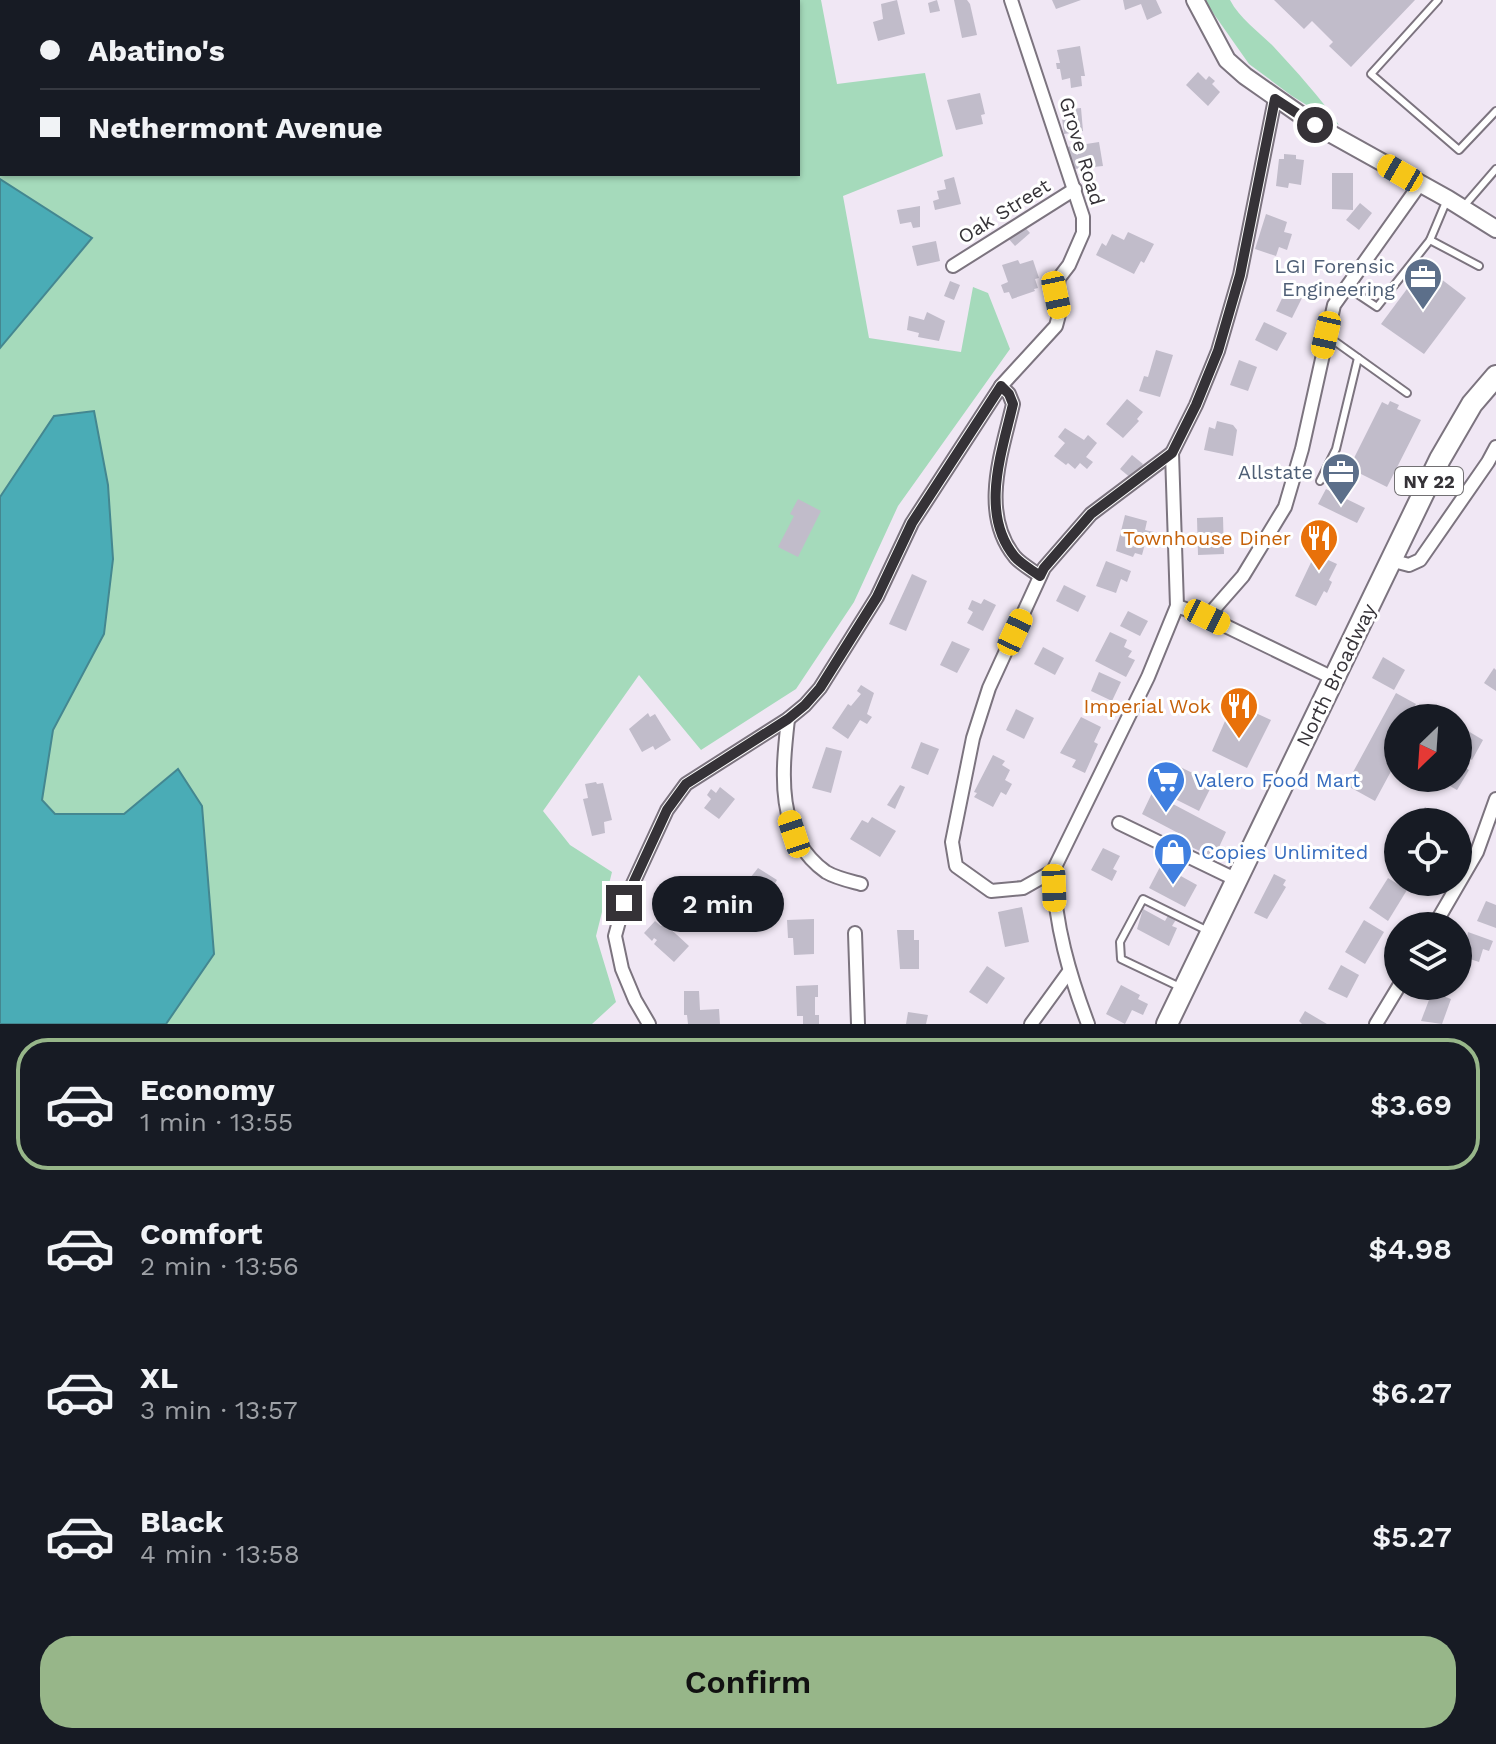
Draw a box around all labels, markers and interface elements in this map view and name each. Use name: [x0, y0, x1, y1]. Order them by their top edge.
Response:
text: Abatino's: [88, 33, 225, 68]
street label: Grove Road: [1054, 94, 1110, 208]
route start: [1297, 107, 1333, 143]
text: Nethermont Avenue: [88, 110, 383, 145]
car: [1373, 151, 1427, 195]
street label: Oak Street: [953, 173, 1055, 249]
place label: LGI Forensic Engineering: [1274, 254, 1395, 301]
office icon: LGI Forensic Engineering: [1402, 256, 1444, 311]
car: [1039, 269, 1073, 321]
car: [1309, 309, 1343, 361]
office icon: Allstate: [1320, 451, 1362, 506]
place label: Allstate: [1238, 460, 1313, 484]
road number: NY 22: [1395, 467, 1463, 495]
restaurant icon: Townhouse Diner: [1298, 517, 1340, 572]
place label: Townhouse Diner: [1123, 526, 1291, 550]
car: [1180, 596, 1234, 638]
street label: North Broadway: [1291, 599, 1381, 750]
car: [994, 605, 1036, 659]
restaurant icon: Imperial Wok: [1218, 685, 1260, 740]
place label: Imperial Wok: [1084, 694, 1211, 718]
north arrow: [1384, 704, 1472, 792]
map controls: [1384, 704, 1472, 1000]
supermarket icon: Valero Food Mart: [1145, 759, 1187, 814]
place label: Valero Food Mart: [1194, 768, 1361, 792]
car: [775, 807, 813, 861]
button: locate: [1384, 808, 1472, 896]
shop icon: Copies Unlimited: [1152, 831, 1194, 886]
place label: Copies Unlimited: [1201, 840, 1368, 864]
car: [1041, 864, 1067, 912]
callout: 2 min: [652, 875, 784, 931]
route end: [606, 885, 642, 921]
text: 2 min: [682, 889, 754, 919]
button: layers: [1384, 912, 1472, 1000]
icon: car: [44, 1068, 116, 1140]
text: Economy: [140, 1072, 275, 1107]
text: $3.69: [1370, 1087, 1452, 1122]
text: 1 min · 13:55: [140, 1107, 293, 1137]
icon: car: [44, 1212, 116, 1284]
text: Comfort: [140, 1216, 262, 1251]
text: $4.98: [1369, 1231, 1452, 1266]
text: 2 min · 13:56: [140, 1251, 299, 1281]
icon: car: [44, 1356, 116, 1428]
text: XL: [140, 1360, 178, 1395]
text: $6.27: [1371, 1375, 1452, 1410]
text: 3 min · 13:57: [140, 1395, 298, 1425]
icon: car: [44, 1500, 116, 1572]
text: Black: [140, 1504, 224, 1539]
text: $5.27: [1372, 1519, 1452, 1554]
text: 4 min · 13:58: [140, 1539, 300, 1569]
button: Confirm: [40, 1636, 1456, 1728]

